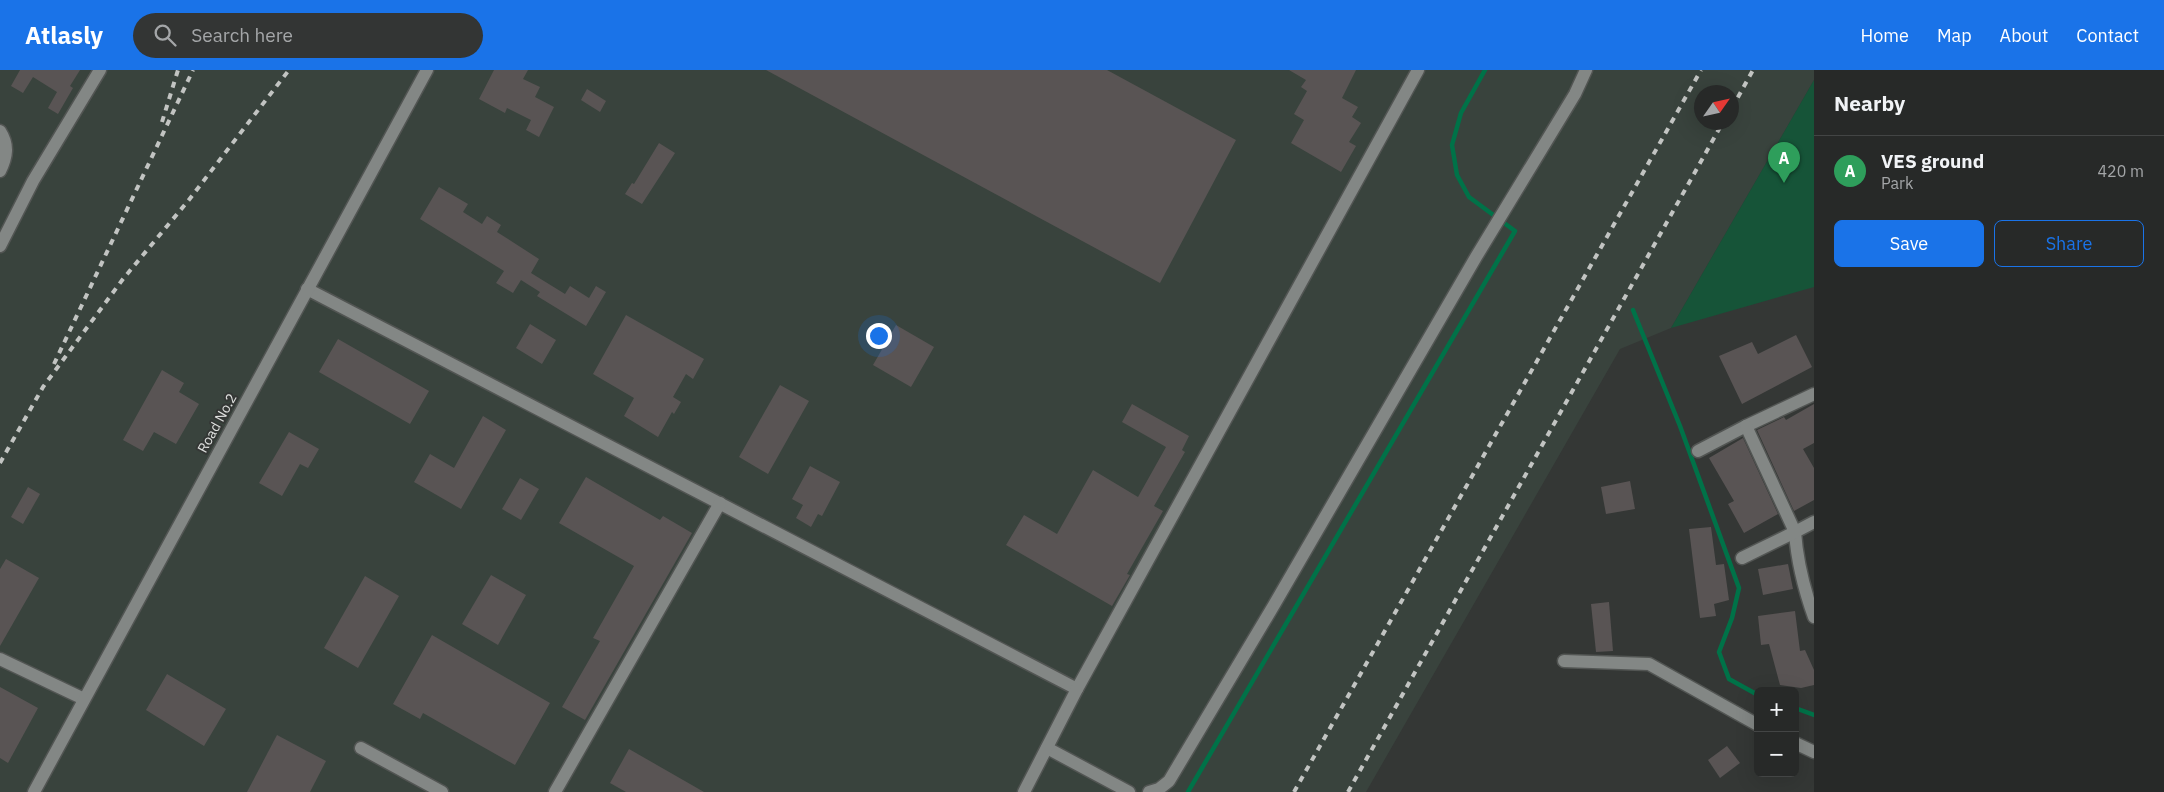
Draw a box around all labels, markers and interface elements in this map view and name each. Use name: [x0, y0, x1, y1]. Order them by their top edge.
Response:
search box: [133, 13, 483, 58]
text: Atlasly: [25, 19, 103, 51]
icon: search: [151, 21, 179, 49]
text: Search here: [191, 23, 293, 47]
text: Home: [1861, 24, 1909, 47]
text: Map: [1937, 24, 1972, 47]
text: About: [2000, 24, 2048, 47]
text: Contact: [2076, 24, 2139, 47]
north arrow: [1694, 85, 1739, 130]
text: Nearby: [1834, 89, 1905, 117]
pin: A: [1768, 142, 1800, 183]
text: VES ground: [1881, 149, 1984, 173]
text: A: [1845, 161, 1855, 181]
text: 420 m: [2097, 161, 2144, 181]
text: Park: [1881, 173, 1913, 193]
button: Save: [1834, 220, 1984, 267]
button: Share: [1994, 220, 2144, 267]
your location: [866, 323, 892, 349]
street label: Road No.2: [193, 390, 241, 456]
map controls: [1754, 687, 1799, 777]
button: +: [1754, 687, 1799, 732]
button: −: [1754, 732, 1799, 777]

